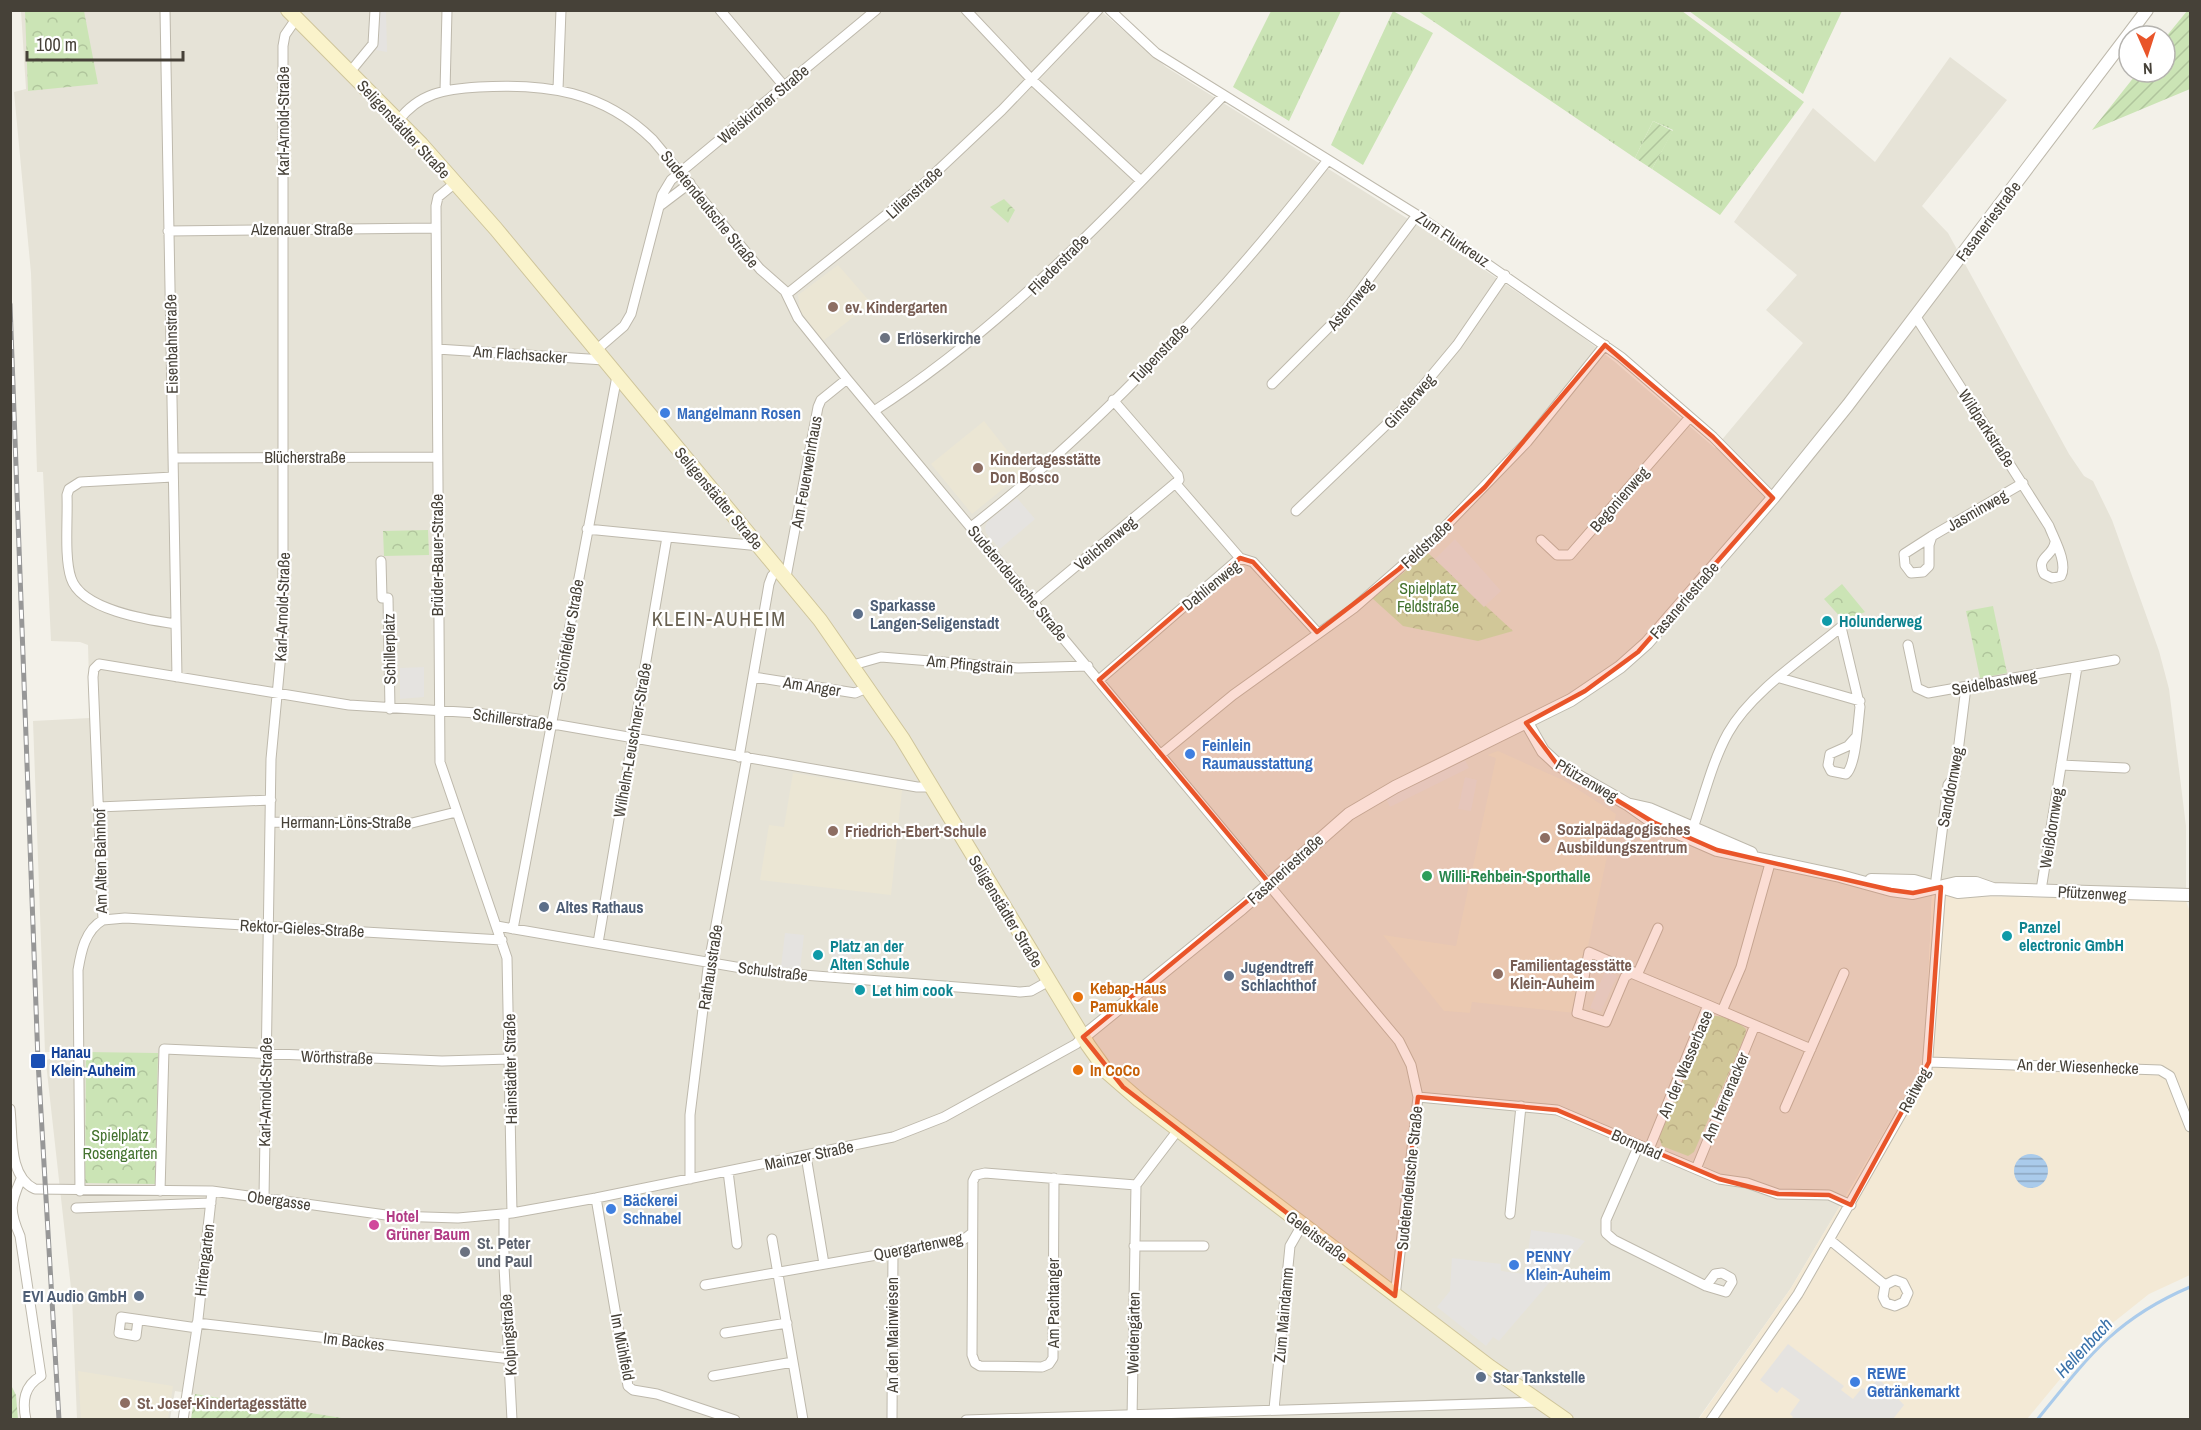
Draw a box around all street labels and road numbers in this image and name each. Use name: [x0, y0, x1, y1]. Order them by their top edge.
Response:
street label: Weiskircher Straße: [713, 59, 813, 149]
street label: Karl-Arnold-Straße: [272, 66, 294, 176]
street label: Seligenstädter Straße: [352, 75, 456, 183]
street label: Sudetendeutsche Straße: [656, 146, 764, 272]
street label: Lilienstraße: [881, 161, 947, 223]
street label: Fasaneriestraße: [1950, 176, 2026, 266]
street label: Zum Flurkreuz: [1412, 206, 1495, 272]
street label: Alzenauer Straße: [250, 218, 353, 240]
street label: Fliederstraße: [1023, 229, 1093, 299]
street label: Asternweg: [1321, 273, 1379, 336]
street label: Eisenbahnstraße: [159, 294, 183, 394]
street label: Tulpenstraße: [1125, 318, 1193, 388]
street label: Am Flachsacker: [471, 340, 568, 368]
street label: Ginsterweg: [1378, 368, 1440, 433]
street label: Wildparkstraße: [1954, 385, 2020, 471]
street label: Am Feuerwehrhaus: [785, 414, 827, 531]
street label: Seligenstädter Straße: [670, 442, 768, 554]
street label: Blücherstraße: [264, 446, 346, 468]
street label: Begonienweg: [1584, 461, 1654, 536]
street label: Jasminweg: [1943, 484, 2012, 536]
street label: Brüder-Bauer-Straße: [426, 494, 448, 616]
street label: Veilchenweg: [1069, 510, 1141, 575]
street label: Feldstraße: [1396, 515, 1456, 573]
street label: Sudetendeutsche Straße: [963, 520, 1073, 646]
street label: Karl-Arnold-Straße: [269, 552, 295, 662]
street label: Dahlienweg: [1177, 554, 1245, 615]
street label: Fasaneriestraße: [1644, 557, 1724, 643]
street label: Schönfelder Straße: [547, 577, 589, 693]
street label: Schillerplatz: [377, 613, 401, 685]
street label: Am Pfingstrain: [925, 649, 1014, 679]
street label: Wilhelm-Leuschner-Straße: [608, 661, 656, 819]
street label: Seidelbastweg: [1950, 664, 2039, 700]
street label: Am Anger: [781, 670, 843, 701]
street label: Schillerstraße: [471, 702, 555, 736]
street label: Sanddornweg: [1931, 744, 1969, 829]
street label: Pfützenweg: [1552, 753, 1623, 807]
street label: Weißdornweg: [2034, 785, 2068, 870]
street label: Am Alten Bahnhof: [88, 808, 112, 915]
street label: Hermann-Löns-Straße: [281, 811, 411, 833]
street label: Fasaneriestraße: [1242, 829, 1328, 909]
street label: Seligenstädter Straße: [964, 851, 1048, 971]
street label: Pfützenweg: [2057, 880, 2128, 906]
street label: Rektor-Gieles-Straße: [239, 914, 365, 942]
street label: Rathausstraße: [692, 923, 728, 1011]
street label: Schulstraße: [737, 956, 809, 986]
street label: An der Wasserbase: [1652, 1007, 1718, 1122]
street label: Hainstädter Straße: [498, 1013, 522, 1125]
street label: Karl-Arnold-Straße: [253, 1037, 277, 1147]
street label: Wörthstraße: [301, 1045, 373, 1069]
street label: Am Herrenacker: [1696, 1048, 1754, 1146]
street label: An der Wiesenhecke: [2016, 1053, 2139, 1079]
street label: Reitweg: [1893, 1063, 1935, 1116]
street label: Sudetendeutsche Straße: [1390, 1105, 1428, 1251]
street label: Bornpfad: [1608, 1123, 1666, 1165]
street label: Mainzer Straße: [762, 1135, 856, 1175]
street label: Obergasse: [246, 1185, 312, 1215]
street label: Geleitstraße: [1282, 1205, 1352, 1267]
street label: Hirtengarten: [189, 1222, 219, 1298]
street label: Quergartenweg: [872, 1226, 965, 1265]
street label: Am Pachtanger: [1042, 1257, 1064, 1349]
street label: Zum Maindamm: [1268, 1266, 1298, 1364]
street label: An den Mainwiesen: [881, 1277, 903, 1394]
street label: Weidengärten: [1121, 1292, 1145, 1374]
street label: Kolpingstraße: [494, 1293, 522, 1377]
street label: Im Mühlfeld: [606, 1312, 640, 1382]
street label: Im Backes: [322, 1326, 386, 1356]

